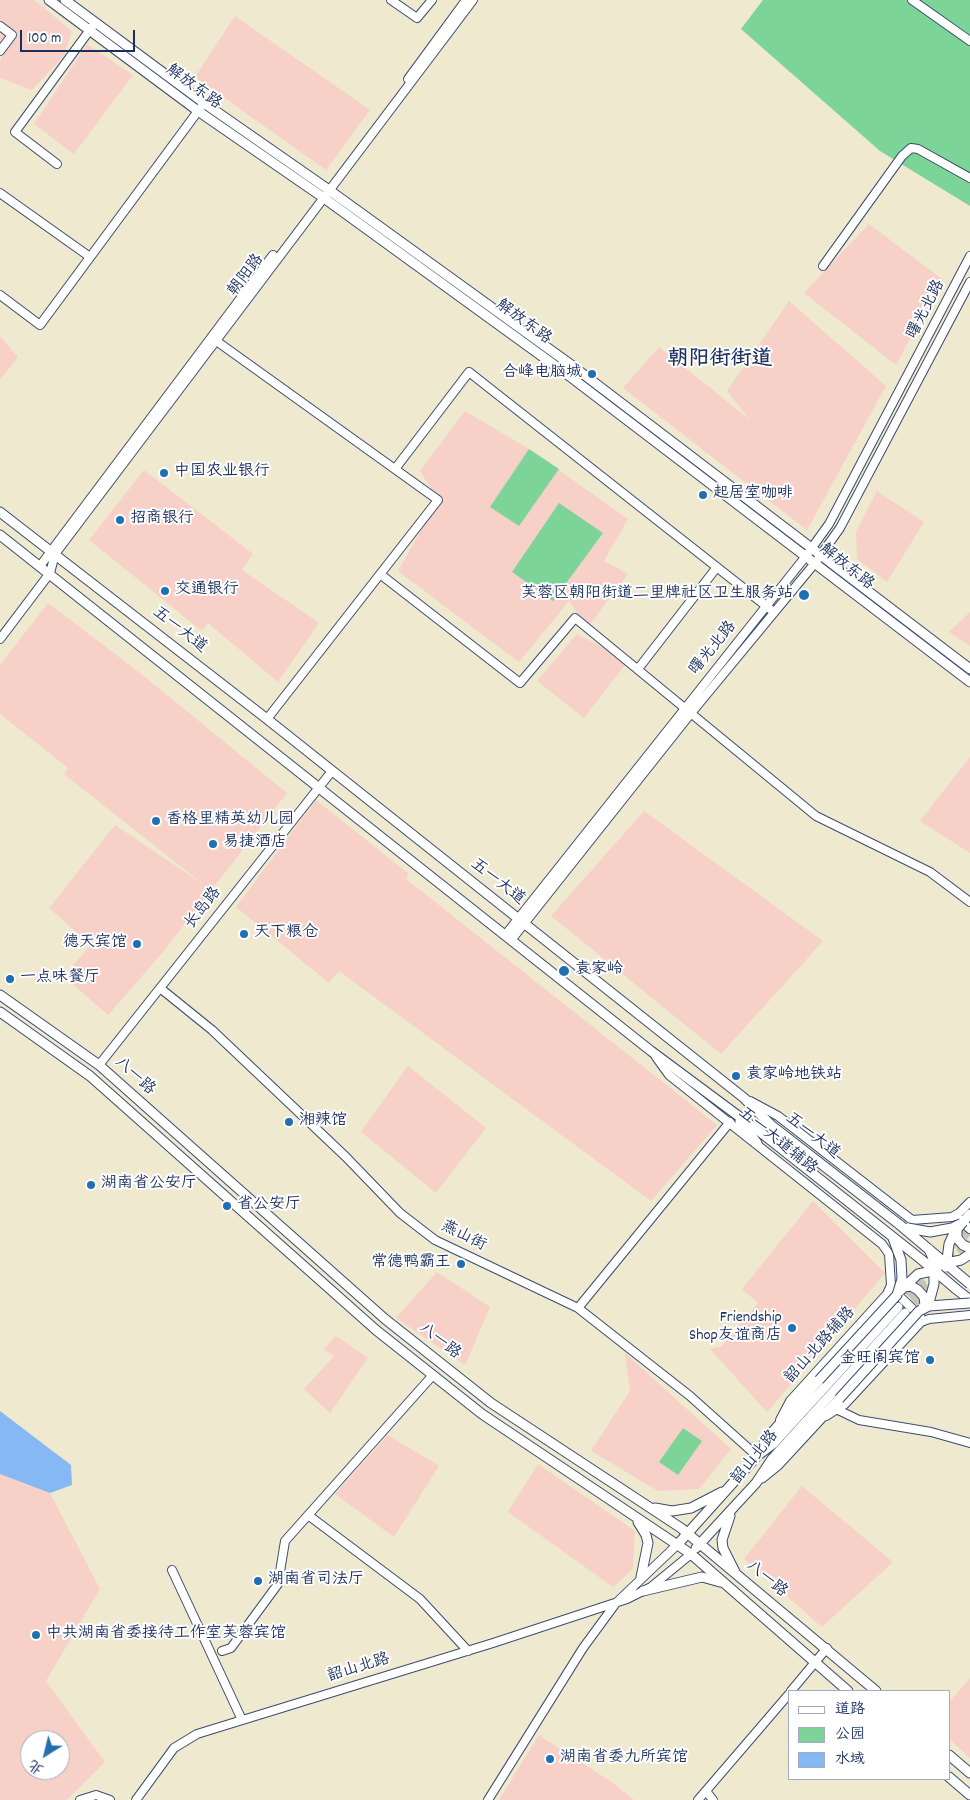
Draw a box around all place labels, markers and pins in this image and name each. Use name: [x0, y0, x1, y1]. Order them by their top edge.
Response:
place label: 合峰电脑城: [502, 364, 582, 384]
marker: 合峰电脑城: [586, 368, 598, 380]
place label: 中国农业银行: [174, 463, 270, 483]
marker: 中国农业银行: [158, 467, 170, 479]
place label: 起居室咖啡: [713, 485, 793, 505]
marker: 起居室咖啡: [697, 489, 709, 501]
place label: 招商银行: [130, 510, 194, 530]
marker: 招商银行: [114, 514, 126, 526]
place label: 交通银行: [175, 581, 239, 601]
marker: 交通银行: [159, 585, 171, 597]
place label: 芙蓉区朝阳街道二里牌社区卫生服务站: [521, 585, 793, 605]
marker: 芙蓉区朝阳街道二里牌社区卫生服务站: [797, 588, 811, 602]
place label: 香格里精英幼儿园: [166, 811, 294, 831]
marker: 香格里精英幼儿园: [150, 815, 162, 827]
place label: 易捷酒店: [223, 834, 287, 854]
marker: 易捷酒店: [207, 838, 219, 850]
place label: 天下粮仓: [254, 924, 318, 944]
marker: 天下粮仓: [238, 928, 250, 940]
place label: 德天宾馆: [63, 934, 127, 954]
marker: 德天宾馆: [131, 938, 143, 950]
place label: 袁家岭: [575, 961, 623, 981]
marker: 袁家岭: [557, 964, 571, 978]
place label: 一点味餐厅: [20, 969, 100, 989]
marker: 一点味餐厅: [4, 973, 16, 985]
place label: 袁家岭地铁站: [746, 1066, 842, 1086]
marker: 袁家岭地铁站: [730, 1070, 742, 1082]
place label: 湘辣馆: [299, 1112, 347, 1132]
marker: 湘辣馆: [283, 1116, 295, 1128]
place label: 湖南省公安厅: [101, 1175, 197, 1195]
marker: 湖南省公安厅: [85, 1179, 97, 1191]
place label: 省公安厅: [237, 1196, 301, 1216]
marker: 省公安厅: [221, 1200, 233, 1212]
place label: 常德鸭霸王: [371, 1254, 451, 1274]
marker: 常德鸭霸王: [455, 1258, 467, 1270]
place label: Friendship Shop友谊商店: [689, 1309, 782, 1347]
marker: Friendship Shop友谊商店: [786, 1322, 798, 1334]
place label: 金旺阁宾馆: [840, 1350, 920, 1370]
marker: 金旺阁宾馆: [924, 1354, 936, 1366]
place label: 湖南省司法厅: [268, 1571, 364, 1591]
marker: 湖南省司法厅: [252, 1575, 264, 1587]
place label: 中共湖南省委接待工作室芙蓉宾馆: [46, 1625, 286, 1645]
marker: 中共湖南省委接待工作室芙蓉宾馆: [30, 1629, 42, 1641]
place label: 湖南省委九所宾馆: [560, 1749, 688, 1769]
marker: 湖南省委九所宾馆: [544, 1753, 556, 1765]

